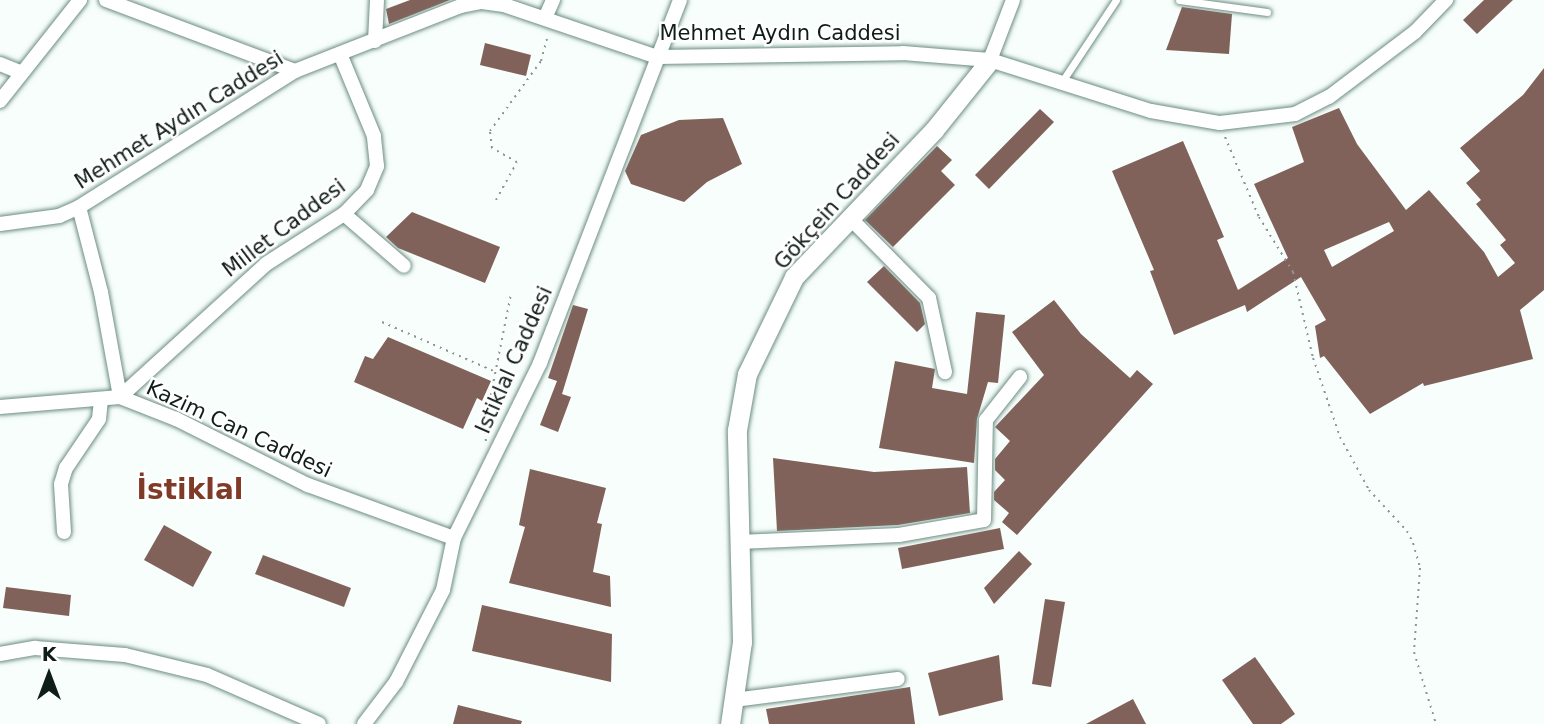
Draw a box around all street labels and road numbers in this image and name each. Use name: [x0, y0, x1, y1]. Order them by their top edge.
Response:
street label: Mehmet Aydın Caddesi: [659, 20, 901, 46]
street label: Mehmet Aydın Caddesi: [70, 45, 288, 195]
street label: Gökçein Caddesi: [769, 127, 905, 275]
street label: Millet Caddesi: [218, 174, 350, 282]
street label: Istiklal Caddesi: [470, 282, 558, 438]
street label: Kazim Can Caddesi: [142, 375, 336, 483]

